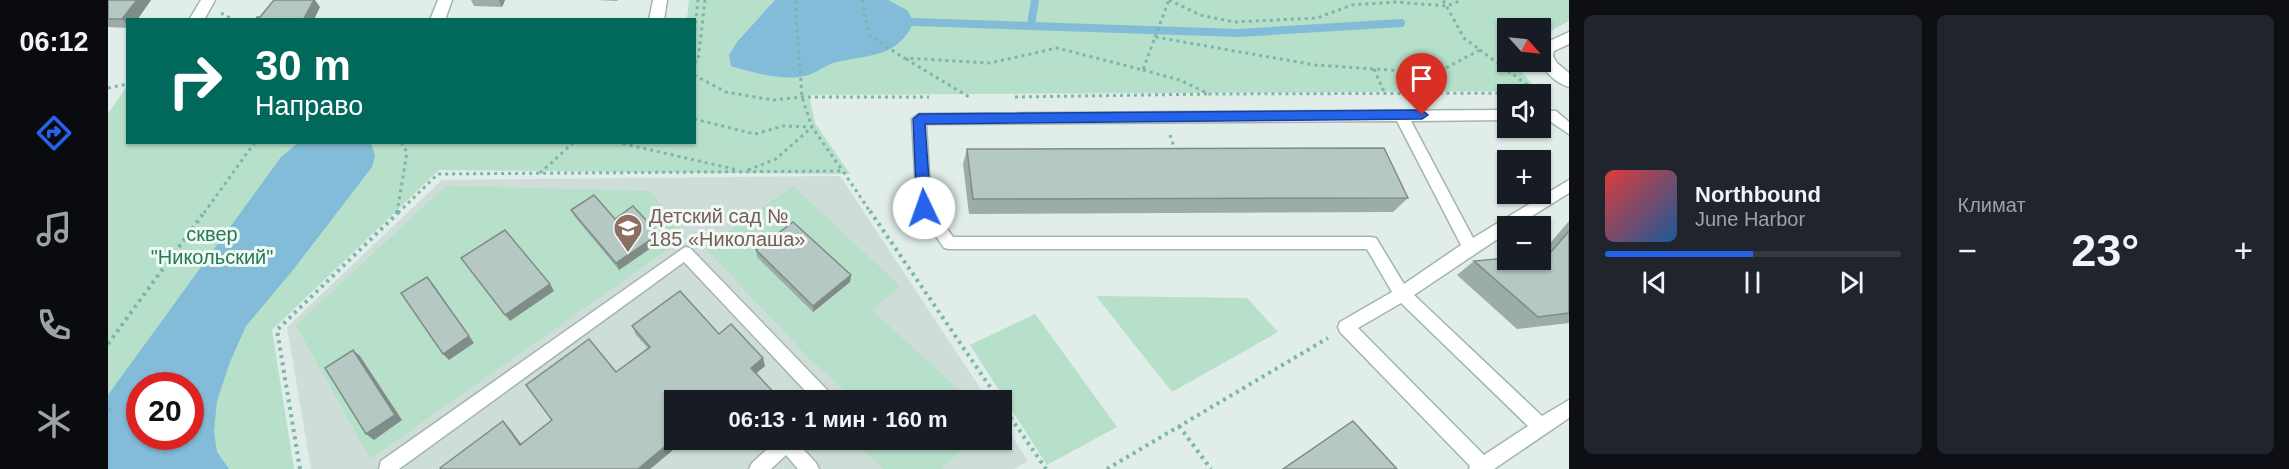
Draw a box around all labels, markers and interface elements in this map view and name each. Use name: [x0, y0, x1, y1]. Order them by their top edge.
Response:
north arrow: [1497, 18, 1551, 72]
map controls: [1497, 18, 1551, 270]
text: 06:12: [19, 27, 89, 57]
icon: right: [156, 42, 234, 120]
text: 30 m: [255, 42, 351, 89]
pin: [1396, 53, 1447, 115]
icon: arrive: [1405, 62, 1438, 95]
button: sound: [1497, 84, 1551, 138]
text: Направо: [255, 91, 363, 121]
icon: directions: [33, 112, 75, 154]
button: +: [1497, 150, 1551, 204]
position arrow: [892, 176, 956, 240]
text: Northbound: [1695, 182, 1821, 207]
text: Климат: [1958, 194, 2026, 216]
place label: Детский сад № 185 «Николаша»: [649, 205, 805, 250]
icon: music: [33, 208, 75, 250]
text: June Harbor: [1695, 208, 1805, 230]
school or university icon: Детский сад № 185 «Николаша»: [612, 212, 644, 254]
button: −: [1497, 216, 1551, 270]
park label: сквер "Никольский": [151, 223, 273, 268]
text: 23°: [2071, 225, 2139, 276]
text: −: [1958, 232, 1977, 269]
text: +: [2234, 232, 2253, 269]
icon: previous: [1638, 266, 1671, 299]
icon: pause: [1736, 266, 1769, 299]
icon: next: [1835, 266, 1868, 299]
icon: phone: [33, 304, 75, 346]
speed limit sign: 20: [126, 372, 204, 450]
icon: climate: [33, 400, 75, 442]
text: 06:13 · 1 мин · 160 m: [728, 407, 948, 432]

